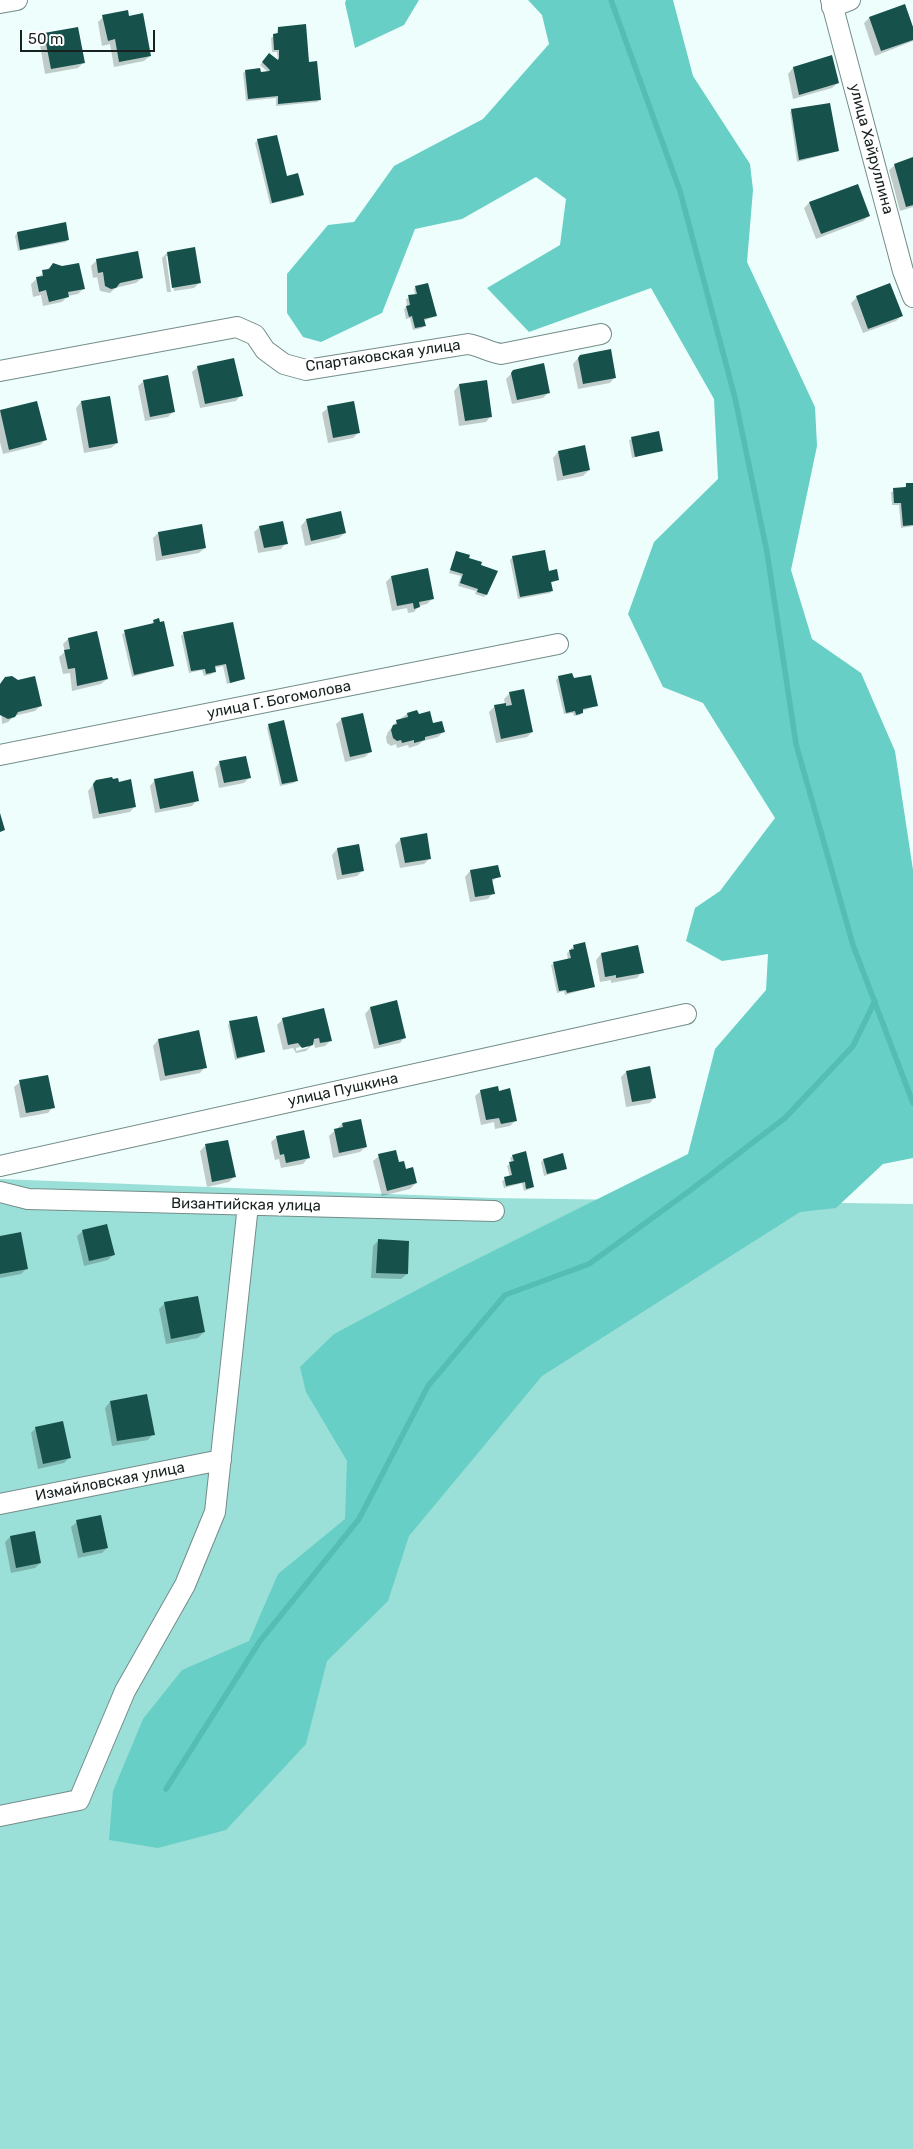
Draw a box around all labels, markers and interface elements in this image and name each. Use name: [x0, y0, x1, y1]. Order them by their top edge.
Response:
scale bar: [22, 20, 158, 52]
text: 50 m: [28, 30, 63, 48]
street label: улица Хайруллина: [845, 82, 897, 216]
street label: Спартаковская улица: [304, 336, 462, 376]
street label: улица Г. Богомолова: [205, 677, 353, 723]
street label: улица Пушкина: [286, 1070, 400, 1110]
street label: Византийская улица: [171, 1195, 321, 1215]
street label: Измайловская улица: [34, 1459, 186, 1505]

